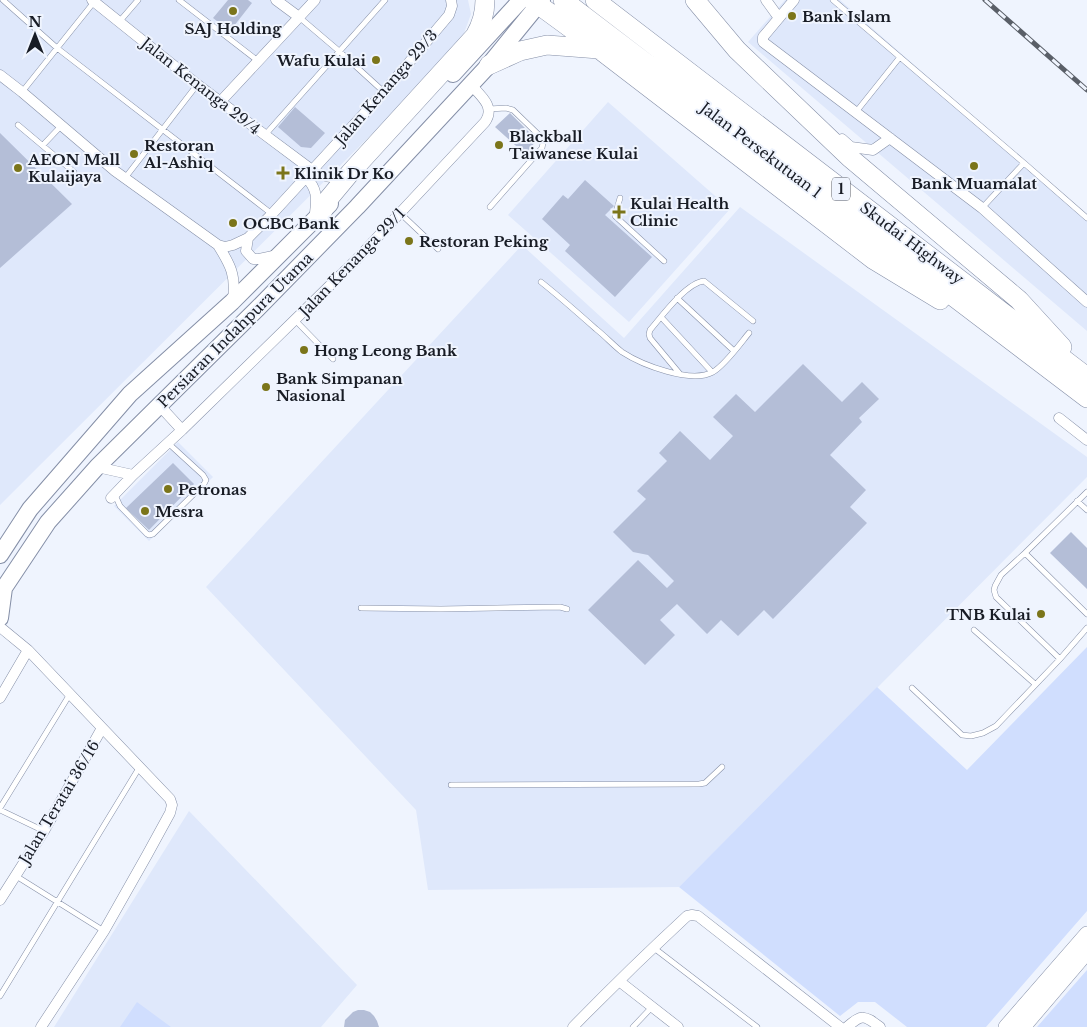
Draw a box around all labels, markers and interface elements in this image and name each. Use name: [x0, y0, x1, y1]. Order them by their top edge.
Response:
marker: SAJ Holding: [227, 5, 239, 17]
place label: Bank Islam: [802, 7, 892, 26]
north arrow: [10, 10, 60, 60]
marker: Bank Islam: [786, 10, 798, 22]
text: N: [28, 13, 42, 31]
place label: SAJ Holding: [185, 19, 282, 38]
street label: Jalan Kenanga 29/3: [329, 25, 441, 150]
street label: Jalan Kenanga 29/4: [136, 32, 264, 138]
place label: Wafu Kulai: [276, 51, 367, 70]
marker: Wafu Kulai: [370, 54, 382, 66]
street label: Jalan Persekutuan 1: [695, 97, 826, 202]
place label: Blackball Taiwanese Kulai: [509, 127, 639, 163]
place label: Restoran Al-Ashiq: [143, 136, 215, 172]
marker: Blackball Taiwanese Kulai: [493, 139, 505, 151]
marker: Restoran Al-Ashiq: [128, 148, 140, 160]
place label: AEON Mall Kulaijaya: [27, 150, 121, 186]
marker: Bank Muamalat: [968, 160, 980, 172]
marker: AEON Mall Kulaijaya: [12, 162, 24, 174]
place label: Klinik Dr Ko: [294, 164, 394, 183]
marker: Klinik Dr Ko: [276, 166, 290, 180]
place label: Bank Muamalat: [911, 174, 1037, 193]
road number: 1: [832, 178, 850, 200]
place label: Kulai Health Clinic: [630, 194, 729, 230]
street label: Skudai Highway: [856, 198, 968, 288]
street label: Jalan Kenanga 29/1: [294, 203, 409, 322]
marker: Kulai Health Clinic: [612, 205, 626, 219]
place label: OCBC Bank: [243, 214, 340, 233]
marker: OCBC Bank: [227, 217, 239, 229]
place label: Restoran Peking: [419, 232, 549, 251]
marker: Restoran Peking: [403, 235, 415, 247]
street label: Persiaran Indahpura Utama: [153, 248, 317, 412]
place label: Hong Leong Bank: [314, 341, 458, 360]
marker: Hong Leong Bank: [298, 344, 310, 356]
place label: Bank Simpanan Nasional: [276, 369, 403, 405]
marker: Bank Simpanan Nasional: [260, 381, 272, 393]
place label: Petronas: [178, 480, 247, 499]
marker: Petronas: [162, 483, 174, 495]
place label: Mesra: [155, 502, 204, 521]
marker: Mesra: [139, 505, 151, 517]
place label: TNB Kulai: [946, 605, 1032, 624]
marker: TNB Kulai: [1035, 608, 1047, 620]
street label: Jalan Teratai 36/16: [13, 737, 103, 869]

